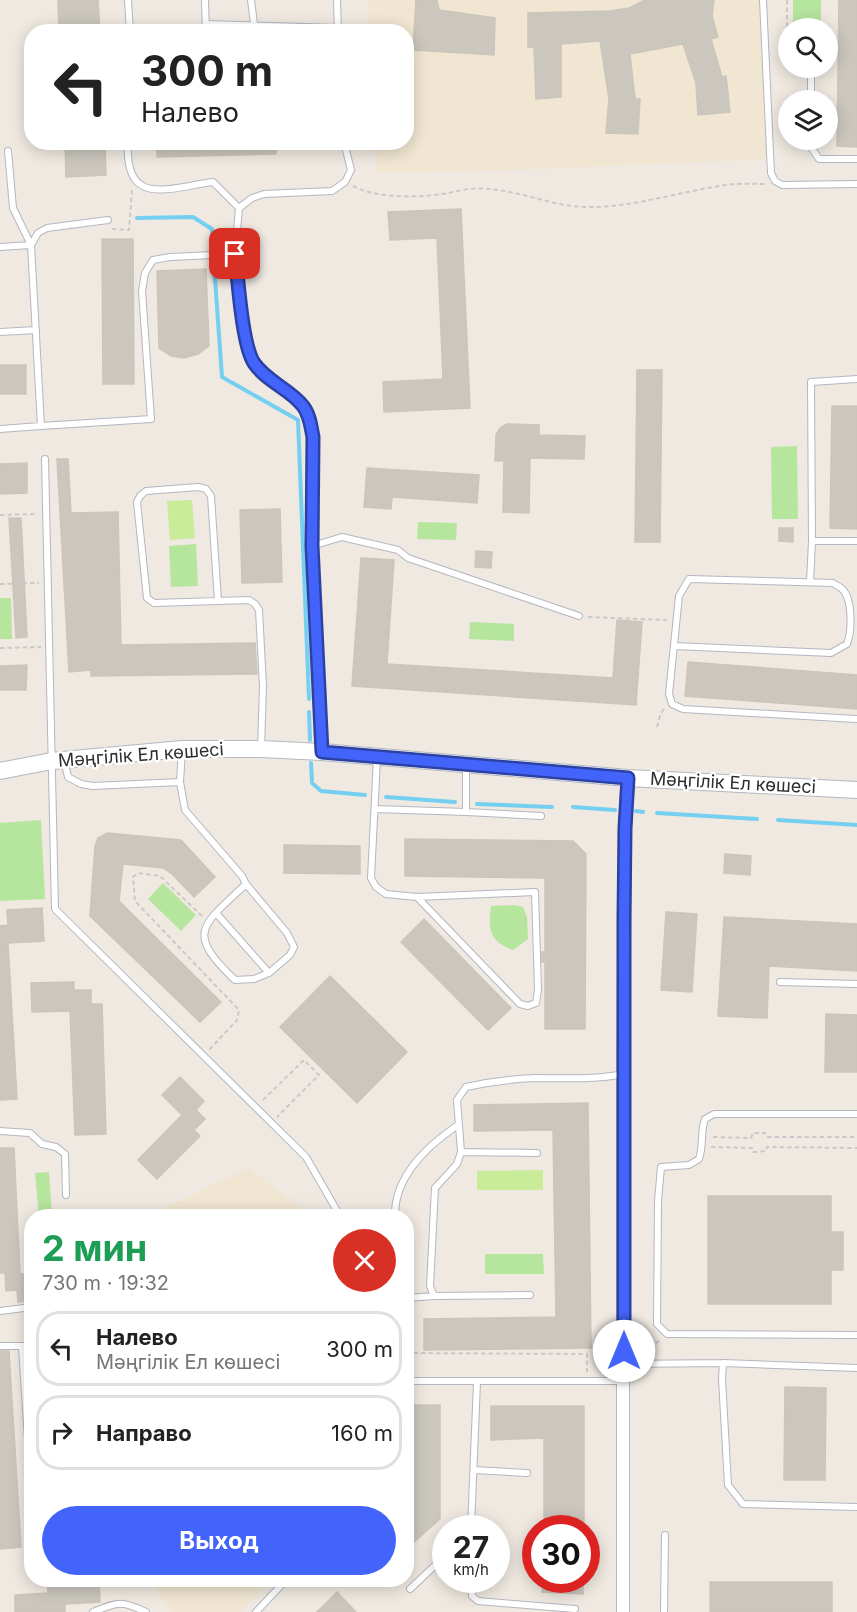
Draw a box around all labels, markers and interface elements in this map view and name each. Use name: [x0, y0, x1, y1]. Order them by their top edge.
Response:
map controls: [778, 18, 838, 150]
button: search: [778, 18, 838, 78]
text: 300 m: [141, 45, 273, 96]
icon: left: [42, 48, 120, 126]
button: layers: [778, 90, 838, 150]
text: Налево: [141, 96, 239, 129]
pin: [209, 228, 260, 279]
icon: arrive: [218, 237, 251, 270]
street label: Мәңгілік Ел көшесі: [57, 738, 224, 771]
street label: Мәңгілік Ел көшесі: [650, 768, 816, 797]
text: 2 мин: [42, 1226, 147, 1270]
button: close: [333, 1229, 396, 1292]
text: 730 m · 19:32: [42, 1271, 169, 1295]
position arrow: [592, 1319, 656, 1383]
text: Налево: [96, 1324, 178, 1350]
icon: left: [45, 1332, 78, 1365]
text: 300 m: [326, 1336, 393, 1362]
text: Мәңгілік Ел көшесі: [96, 1350, 280, 1374]
icon: right: [45, 1416, 78, 1449]
text: Направо: [96, 1420, 192, 1446]
text: 160 m: [331, 1420, 393, 1446]
button: Выход: [42, 1506, 396, 1575]
speed limit sign: 30: [522, 1515, 600, 1593]
text: 27: [453, 1529, 489, 1565]
text: km/h: [453, 1560, 489, 1579]

